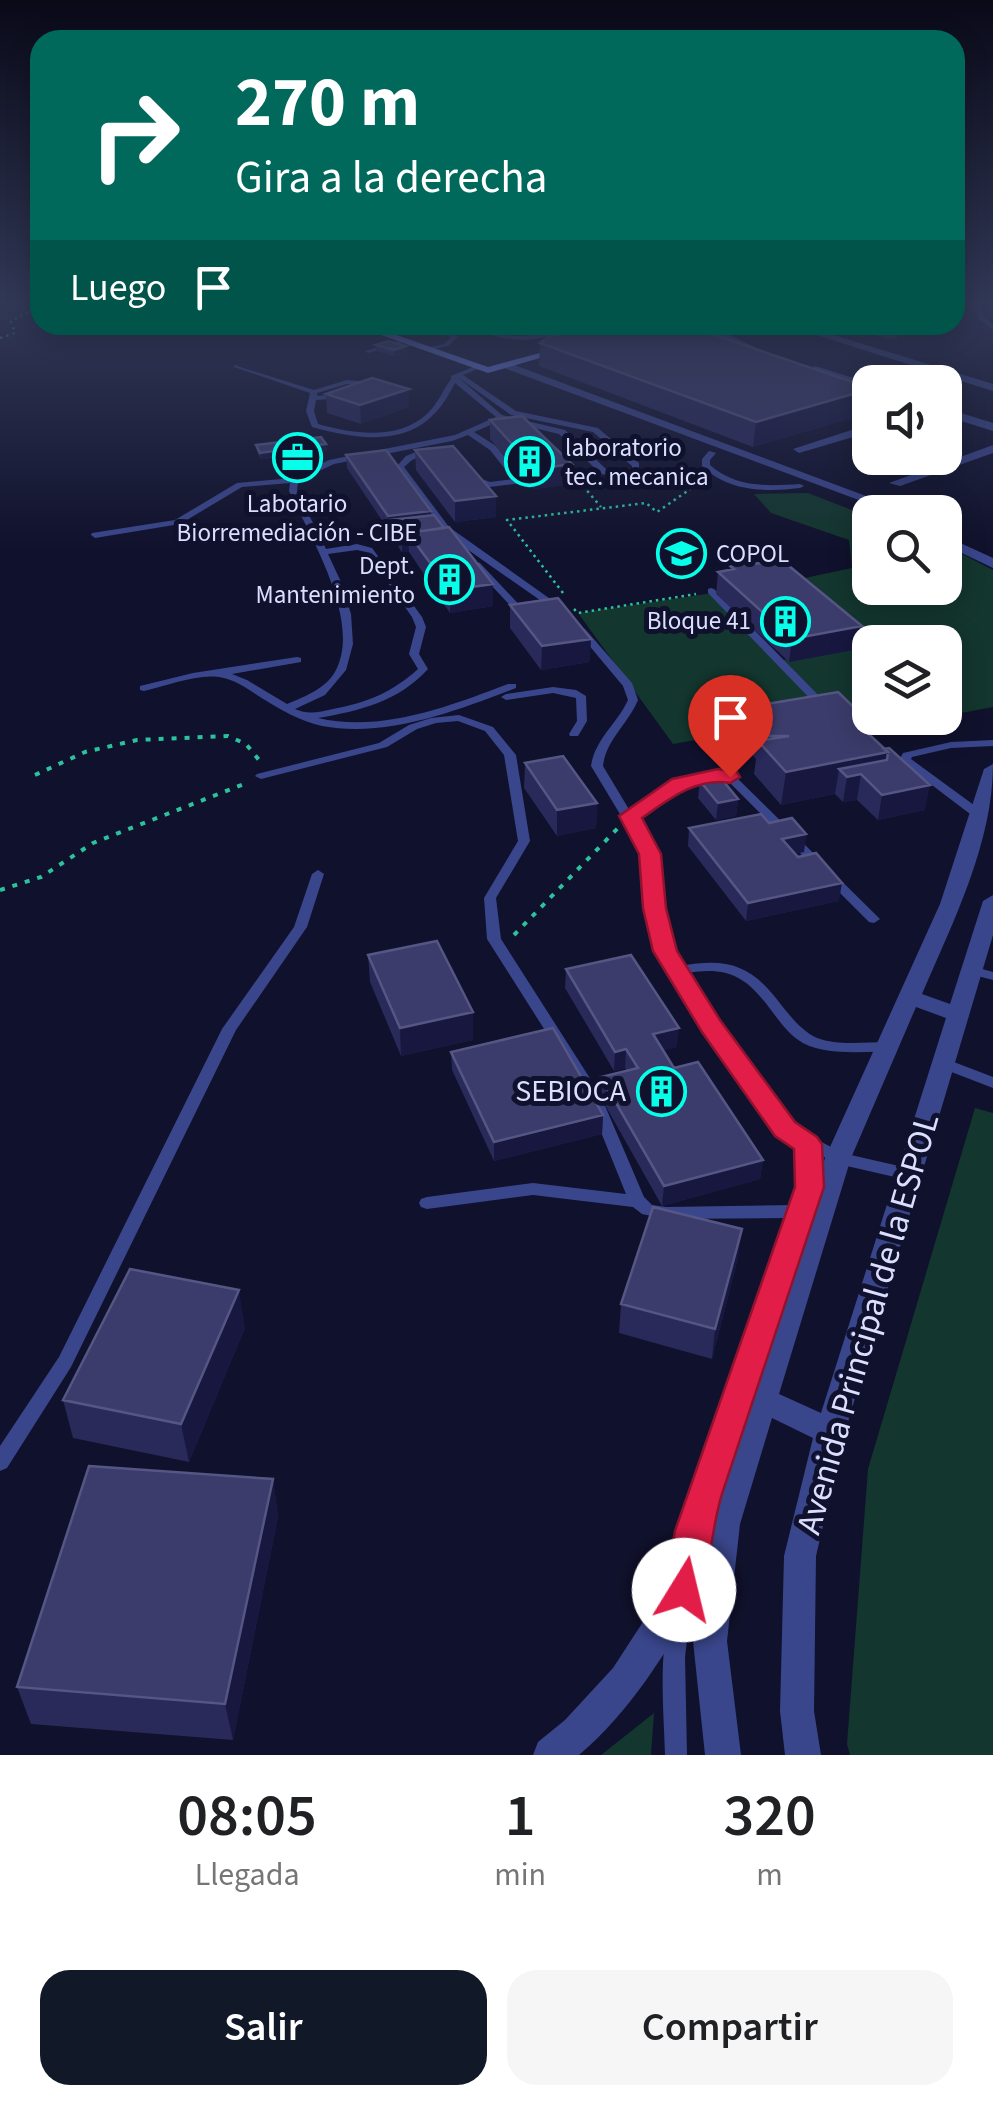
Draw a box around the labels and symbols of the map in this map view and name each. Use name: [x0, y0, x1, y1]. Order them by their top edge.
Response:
place label: laboratorio tec. mecanica: [565, 430, 709, 495]
office icon: Labotario Biorremediación - CIBE: [271, 432, 323, 484]
building icon: laboratorio tec. mecanica: [504, 436, 556, 488]
place label: Labotario Biorremediación - CIBE: [177, 486, 417, 551]
school or university icon: COPOL: [655, 528, 707, 580]
place label: COPOL: [716, 536, 789, 572]
place label: Dept. Mantenimiento: [256, 548, 415, 613]
building icon: Dept. Mantenimiento: [424, 554, 476, 606]
building icon: Bloque 41: [760, 595, 812, 647]
place label: Bloque 41: [647, 603, 751, 639]
pin: [688, 675, 773, 778]
building icon: SEBIOCA: [635, 1065, 687, 1117]
place label: SEBIOCA: [515, 1070, 627, 1113]
street label: Avenida Principal de la ESPOL: [784, 1108, 952, 1540]
position arrow: [632, 1538, 736, 1642]

